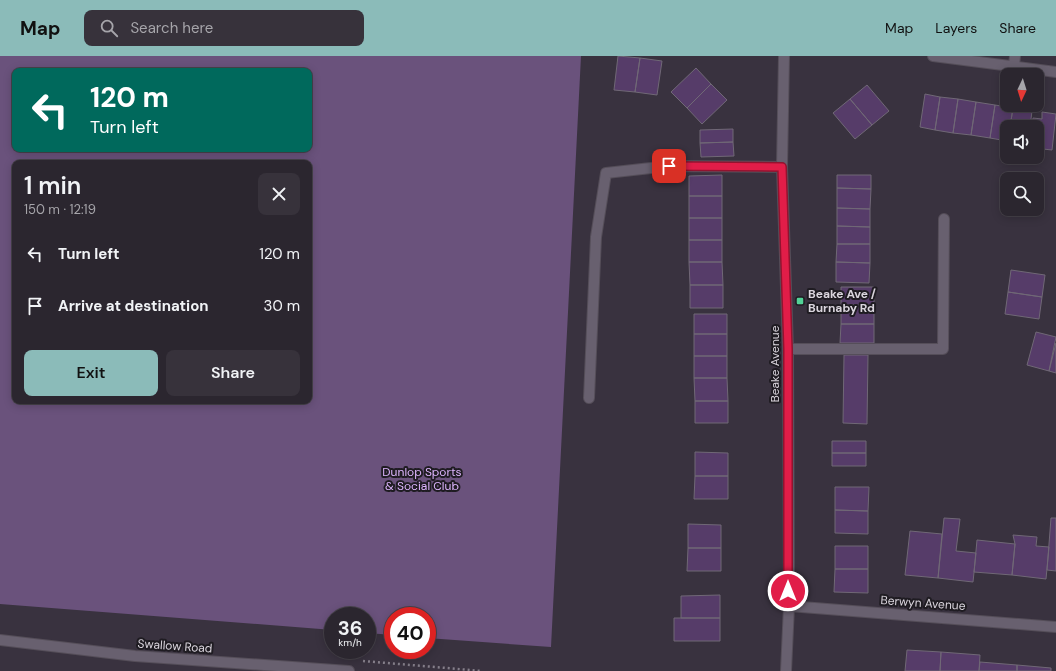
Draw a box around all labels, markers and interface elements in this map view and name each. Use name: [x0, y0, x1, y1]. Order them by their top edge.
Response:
search box: [84, 10, 364, 46]
text: Map: [20, 16, 60, 41]
icon: search: [98, 17, 120, 39]
text: Search here: [130, 18, 213, 38]
text: Map: [885, 19, 913, 37]
text: Layers: [935, 19, 977, 37]
text: Share: [999, 19, 1036, 37]
north arrow: [1000, 68, 1044, 112]
map controls: [1000, 68, 1044, 216]
text: 120 m: [90, 79, 169, 116]
icon: left: [24, 84, 76, 136]
text: Turn left: [90, 115, 159, 139]
button: sound: [1000, 120, 1044, 164]
pin: [652, 149, 686, 183]
icon: arrive: [658, 155, 680, 177]
text: 1 min: [24, 170, 81, 201]
button: search: [1000, 172, 1044, 216]
button: close: [258, 173, 300, 215]
text: 150 m · 12:19: [24, 201, 96, 218]
icon: left: [24, 243, 46, 265]
text: Turn left: [58, 244, 119, 264]
text: 120 m: [259, 244, 300, 264]
place label: Beake Ave / Burnaby Rd: [808, 286, 876, 316]
icon: arrive: [24, 295, 46, 317]
text: Arrive at destination: [58, 296, 209, 316]
text: 30 m: [264, 296, 300, 316]
marker: Beake Ave / Burnaby Rd: [795, 296, 805, 306]
street label: Beake Avenue: [767, 325, 783, 402]
button: Exit: [24, 350, 158, 396]
button: Share: [166, 350, 300, 396]
park label: Dunlop Sports & Social Club: [382, 464, 462, 494]
position arrow: [767, 570, 809, 612]
street label: Berwyn Avenue: [880, 592, 966, 614]
speed limit sign: 40: [384, 607, 436, 659]
text: 36: [338, 615, 362, 641]
street label: Swallow Road: [137, 635, 213, 657]
text: km/h: [338, 636, 362, 649]

